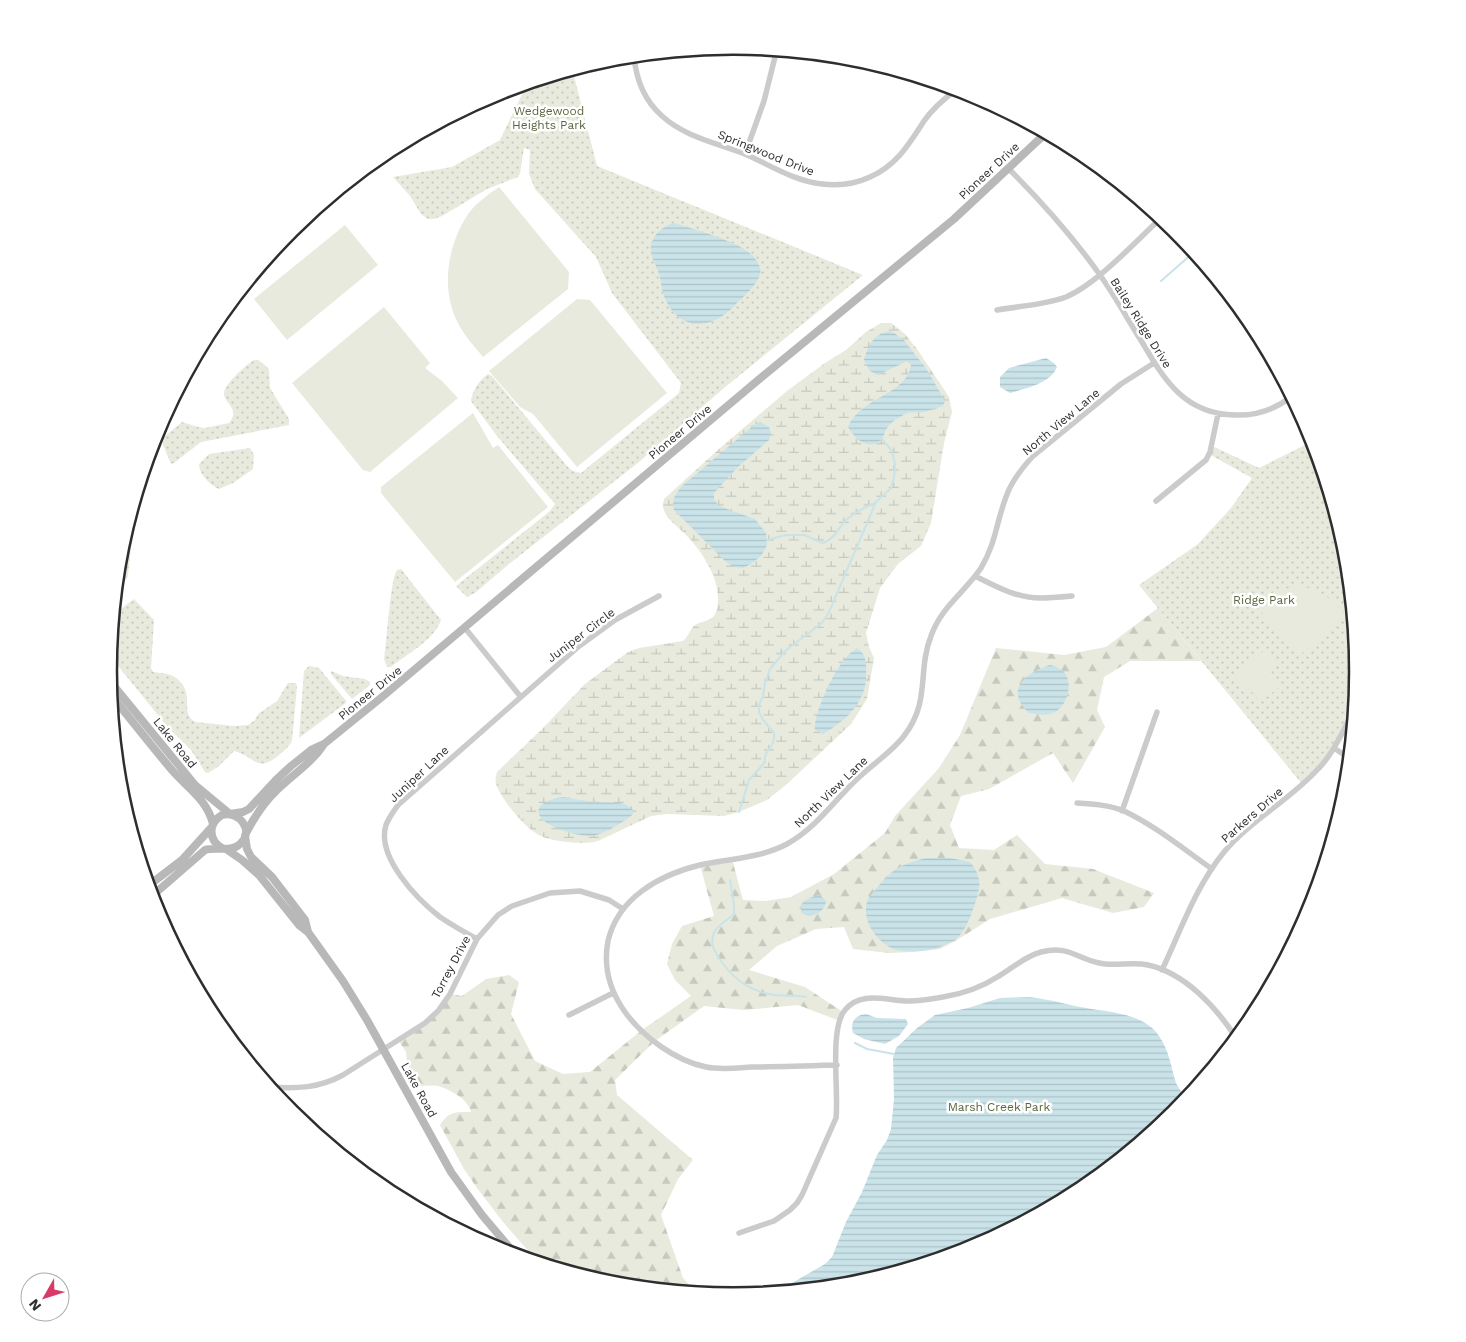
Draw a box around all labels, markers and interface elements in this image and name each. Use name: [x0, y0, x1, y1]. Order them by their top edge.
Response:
park label: Wedgewood Heights Park: [512, 104, 586, 132]
street label: Springwood Drive: [716, 127, 816, 179]
street label: Pioneer Drive: [956, 139, 1022, 203]
street label: Bailey Ridge Drive: [1108, 275, 1175, 371]
street label: North View Lane: [1020, 386, 1103, 458]
street label: Pioneer Drive: [646, 402, 714, 462]
park label: Ridge Park: [1233, 593, 1295, 607]
street label: Juniper Circle: [544, 605, 618, 665]
street label: Pioneer Drive: [335, 663, 405, 723]
street label: Lake Road: [150, 715, 200, 771]
street label: Juniper Lane: [386, 743, 452, 805]
street label: North View Lane: [791, 753, 871, 831]
street label: Parkers Drive: [1218, 784, 1286, 846]
street label: Torrey Drive: [429, 933, 473, 1001]
street label: Lake Road: [398, 1060, 440, 1120]
park label: Marsh Creek Park: [948, 1100, 1051, 1114]
north arrow: [20, 1272, 70, 1322]
text: N: [25, 1296, 44, 1314]

